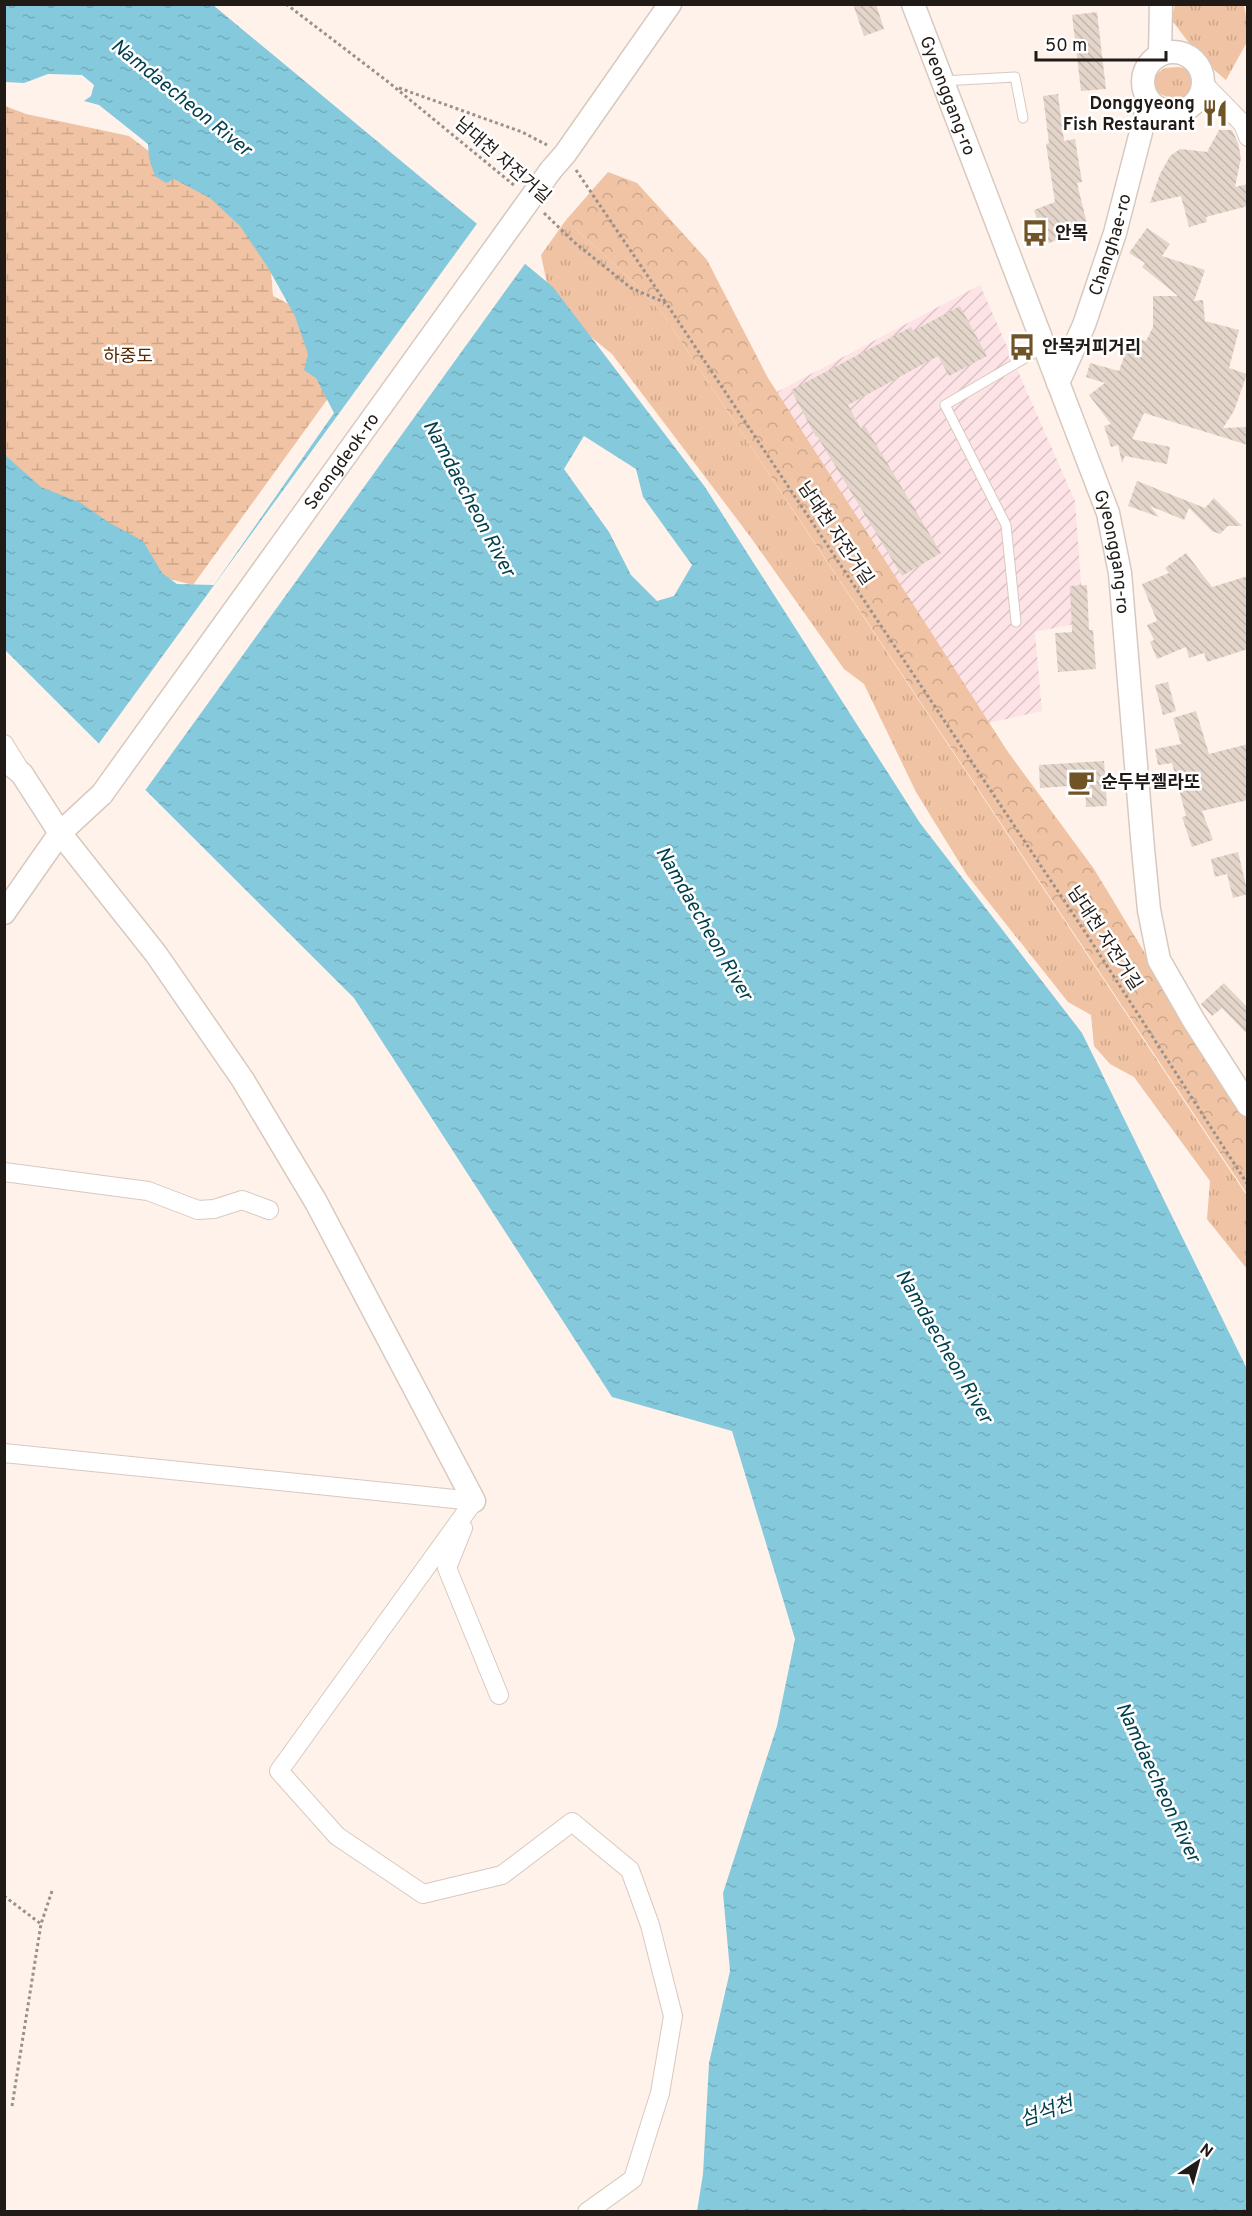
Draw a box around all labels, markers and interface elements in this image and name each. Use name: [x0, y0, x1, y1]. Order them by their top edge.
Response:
scale bar: [1036, 24, 1166, 62]
street label: Gyeonggang-ro: [913, 33, 980, 159]
water label: Namdaecheon River: [105, 34, 258, 164]
text: 50 m: [1045, 35, 1087, 58]
place label: Donggyeong Fish Restaurant: [1063, 93, 1195, 137]
restaurant icon: Donggyeong Fish Restaurant: [1200, 98, 1230, 128]
street label: 남대천 자전거길: [449, 113, 555, 209]
street label: Changhae-ro: [1085, 192, 1138, 299]
bus stop icon: 안목: [1020, 218, 1050, 248]
place label: 안목: [1055, 223, 1088, 246]
bus stop icon: 안목커피거리: [1007, 332, 1037, 362]
place label: 안목커피거리: [1042, 337, 1141, 360]
park label: 하중도: [103, 346, 153, 369]
street label: Seongdeok-ro: [300, 409, 385, 515]
water label: Namdaecheon River: [416, 416, 521, 583]
street label: 남대천 자전거길: [792, 478, 878, 590]
street label: Gyeonggang-ro: [1087, 487, 1133, 615]
cafe icon: 순두부젤라또: [1066, 767, 1096, 797]
place label: 순두부젤라또: [1101, 772, 1200, 795]
water label: Namdaecheon River: [649, 842, 759, 1007]
street label: 남대천 자전거길: [1061, 882, 1146, 995]
water label: Namdaecheon River: [889, 1265, 999, 1430]
water label: Namdaecheon River: [1109, 1699, 1206, 1868]
water label: 섬석천: [1016, 2091, 1079, 2134]
north arrow: [1168, 2132, 1228, 2192]
text: N: [1195, 2140, 1216, 2163]

